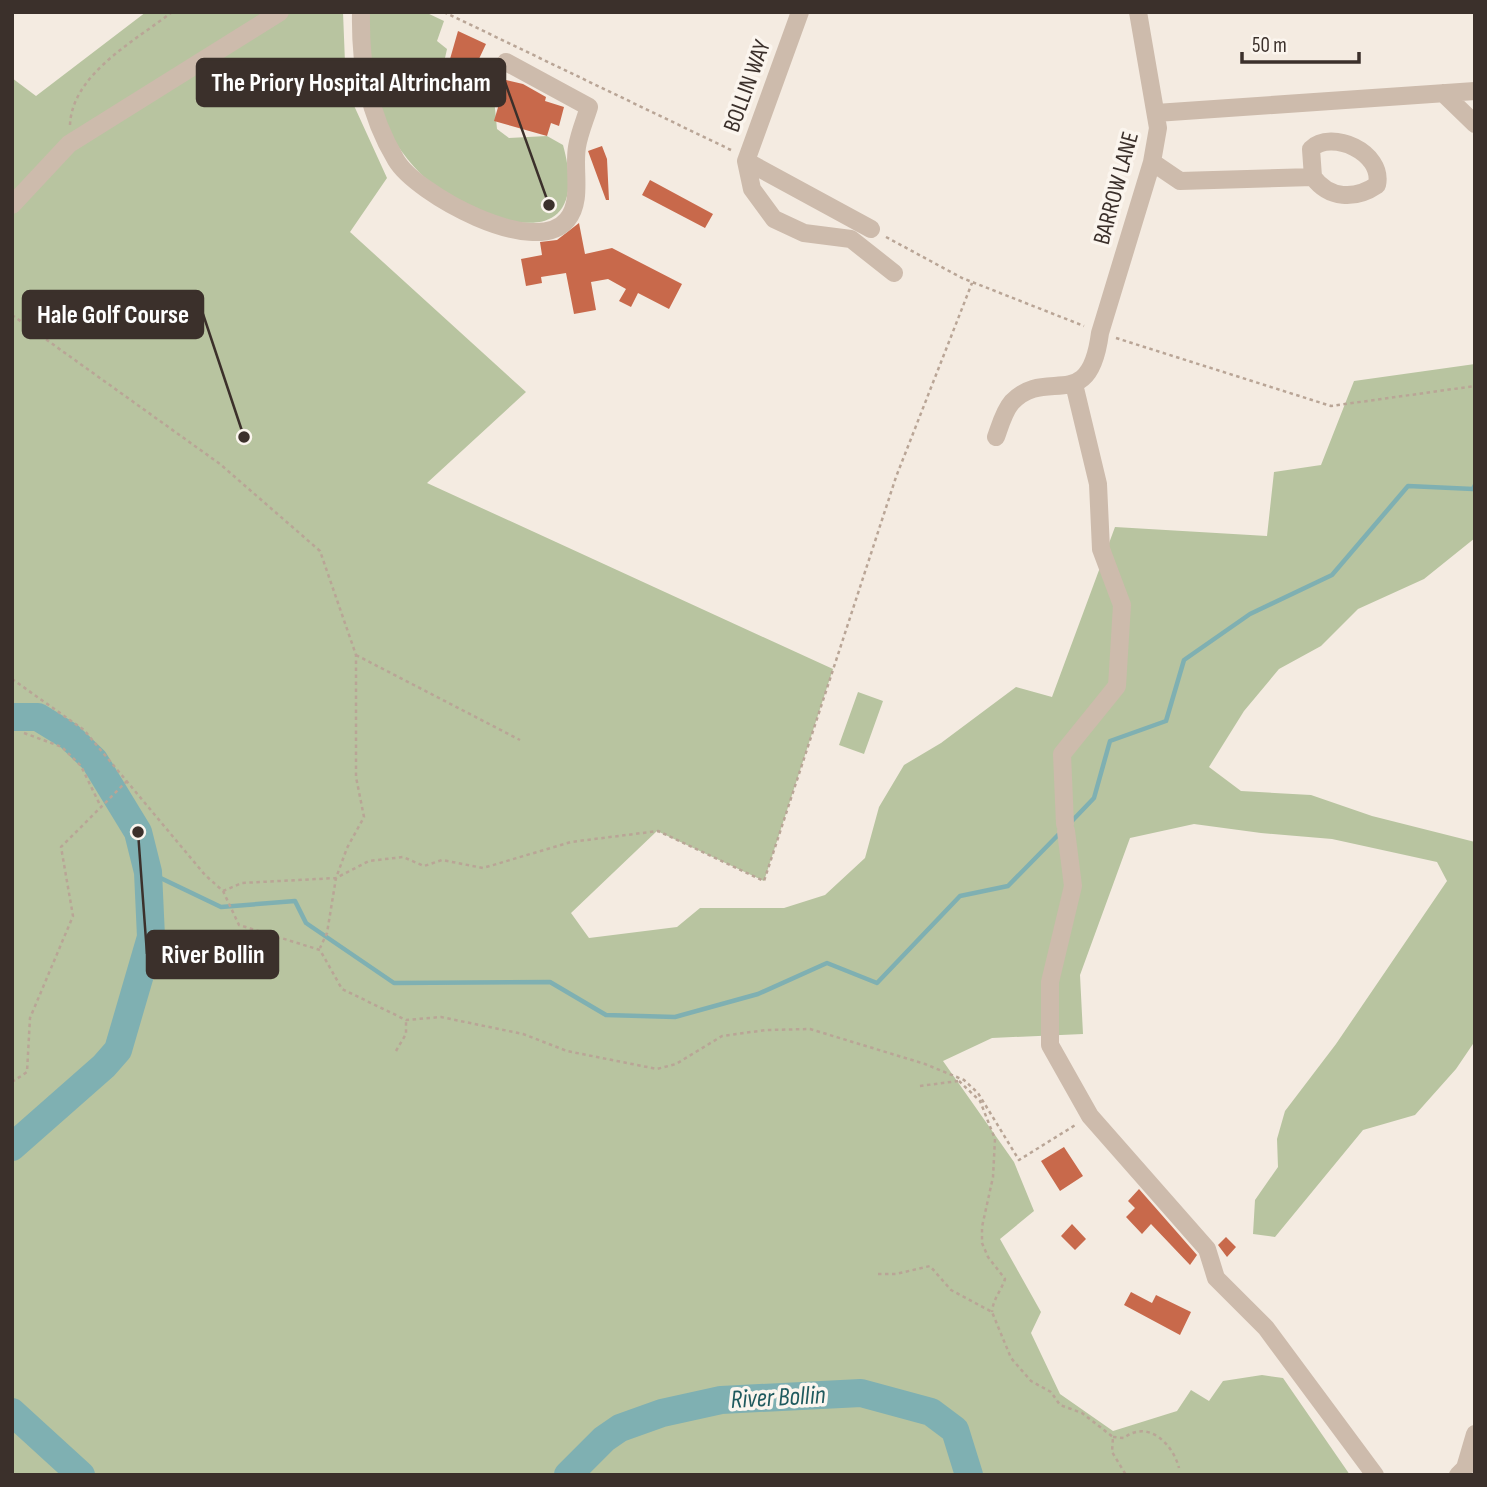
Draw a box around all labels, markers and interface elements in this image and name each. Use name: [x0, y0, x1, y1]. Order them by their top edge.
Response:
scale bar: [1242, 21, 1359, 65]
text: 50 m: [1252, 33, 1287, 58]
street label: BOLLIN WAY: [717, 36, 777, 136]
callout: The Priory Hospital Altrincham: [197, 59, 505, 106]
text: The Priory Hospital Altrincham: [211, 68, 491, 99]
street label: BARROW LANE: [1087, 128, 1145, 248]
callout: Hale Golf Course: [23, 291, 203, 338]
text: Hale Golf Course: [37, 300, 189, 331]
callout: River Bollin: [147, 931, 278, 978]
text: River Bollin: [161, 940, 265, 971]
water label: River Bollin: [730, 1380, 826, 1416]

